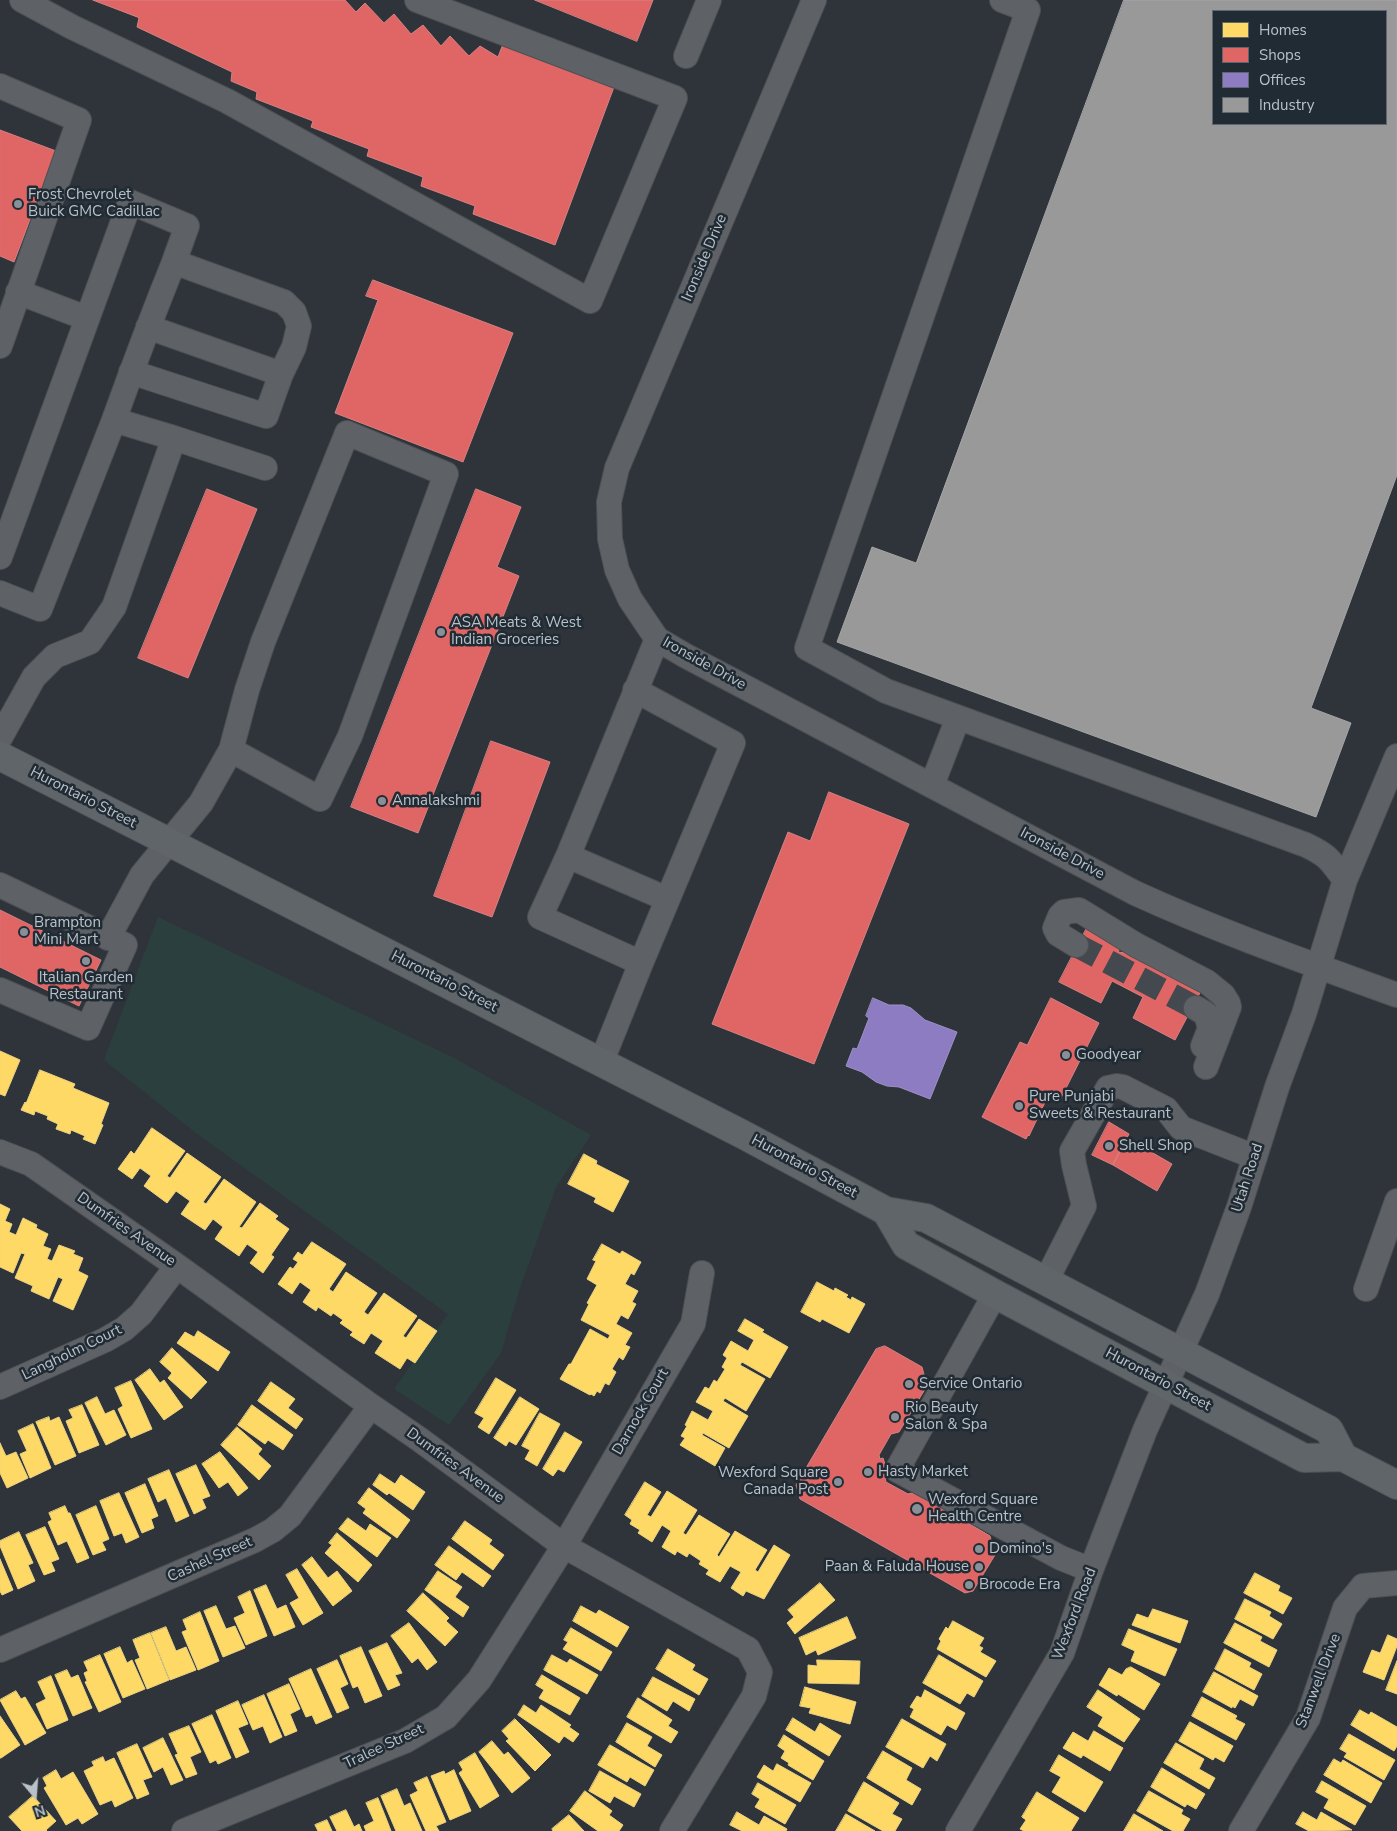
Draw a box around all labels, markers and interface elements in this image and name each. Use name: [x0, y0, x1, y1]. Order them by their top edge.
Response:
legend: [1212, 10, 1387, 125]
text: Homes: [1259, 20, 1307, 40]
text: Shops: [1259, 45, 1301, 65]
text: Offices: [1259, 70, 1306, 90]
text: Industry: [1259, 95, 1314, 115]
place label: Frost Chevrolet Buick GMC Cadillac: [28, 186, 160, 221]
marker: Frost Chevrolet Buick GMC Cadillac: [12, 198, 24, 210]
street label: Ironside Drive: [679, 212, 731, 304]
place label: ASA Meats & West Indian Groceries: [451, 614, 581, 649]
marker: ASA Meats & West Indian Groceries: [435, 626, 447, 638]
street label: Ironside Drive: [659, 634, 749, 694]
street label: Hurontario Street: [27, 763, 139, 833]
place label: Annalakshmi: [392, 792, 480, 810]
marker: Annalakshmi: [376, 795, 388, 807]
street label: Ironside Drive: [1017, 824, 1107, 884]
place label: Brampton Mini Mart: [34, 914, 101, 949]
marker: Brampton Mini Mart: [18, 926, 30, 938]
street label: Hurontario Street: [388, 947, 500, 1017]
marker: Italian Garden Restaurant: [80, 955, 92, 967]
place label: Italian Garden Restaurant: [39, 969, 133, 1004]
place label: Goodyear: [1076, 1046, 1141, 1064]
marker: Goodyear: [1060, 1049, 1072, 1061]
place label: Pure Punjabi Sweets & Restaurant: [1029, 1088, 1171, 1123]
marker: Pure Punjabi Sweets & Restaurant: [1013, 1100, 1025, 1112]
street label: Hurontario Street: [748, 1132, 860, 1202]
place label: Shell Shop: [1119, 1137, 1192, 1155]
marker: Shell Shop: [1103, 1140, 1115, 1152]
street label: Utah Road: [1228, 1141, 1268, 1215]
street label: Dumfries Avenue: [73, 1189, 179, 1271]
street label: Langholm Court: [19, 1321, 125, 1385]
street label: Hurontario Street: [1102, 1345, 1214, 1415]
street label: Darnock Court: [609, 1366, 673, 1458]
place label: Service Ontario: [919, 1375, 1022, 1393]
marker: Service Ontario: [903, 1378, 915, 1390]
place label: Rio Beauty Salon & Spa: [905, 1399, 987, 1434]
marker: Rio Beauty Salon & Spa: [889, 1411, 901, 1423]
street label: Dumfries Avenue: [403, 1425, 507, 1507]
place label: Hasty Market: [878, 1463, 968, 1481]
place label: Wexford Square Canada Post: [718, 1464, 828, 1499]
marker: Hasty Market: [862, 1466, 874, 1478]
marker: Wexford Square Canada Post: [832, 1476, 844, 1488]
place label: Wexford Square Health Centre: [928, 1491, 1038, 1526]
marker: Wexford Square Health Centre: [910, 1502, 924, 1516]
street label: Cashel Street: [165, 1533, 255, 1587]
place label: Domino's: [989, 1540, 1052, 1558]
marker: Domino's: [973, 1543, 985, 1555]
place label: Paan & Faluda House: [825, 1558, 969, 1576]
marker: Paan & Faluda House: [973, 1561, 985, 1573]
street label: Wexford Road: [1049, 1565, 1101, 1663]
place label: Brocode Era: [979, 1576, 1060, 1594]
marker: Brocode Era: [963, 1579, 975, 1591]
street label: Stanwell Drive: [1293, 1631, 1345, 1731]
street label: Tralee Street: [341, 1721, 427, 1773]
north arrow: [10, 1771, 60, 1821]
text: N: [32, 1800, 48, 1821]

